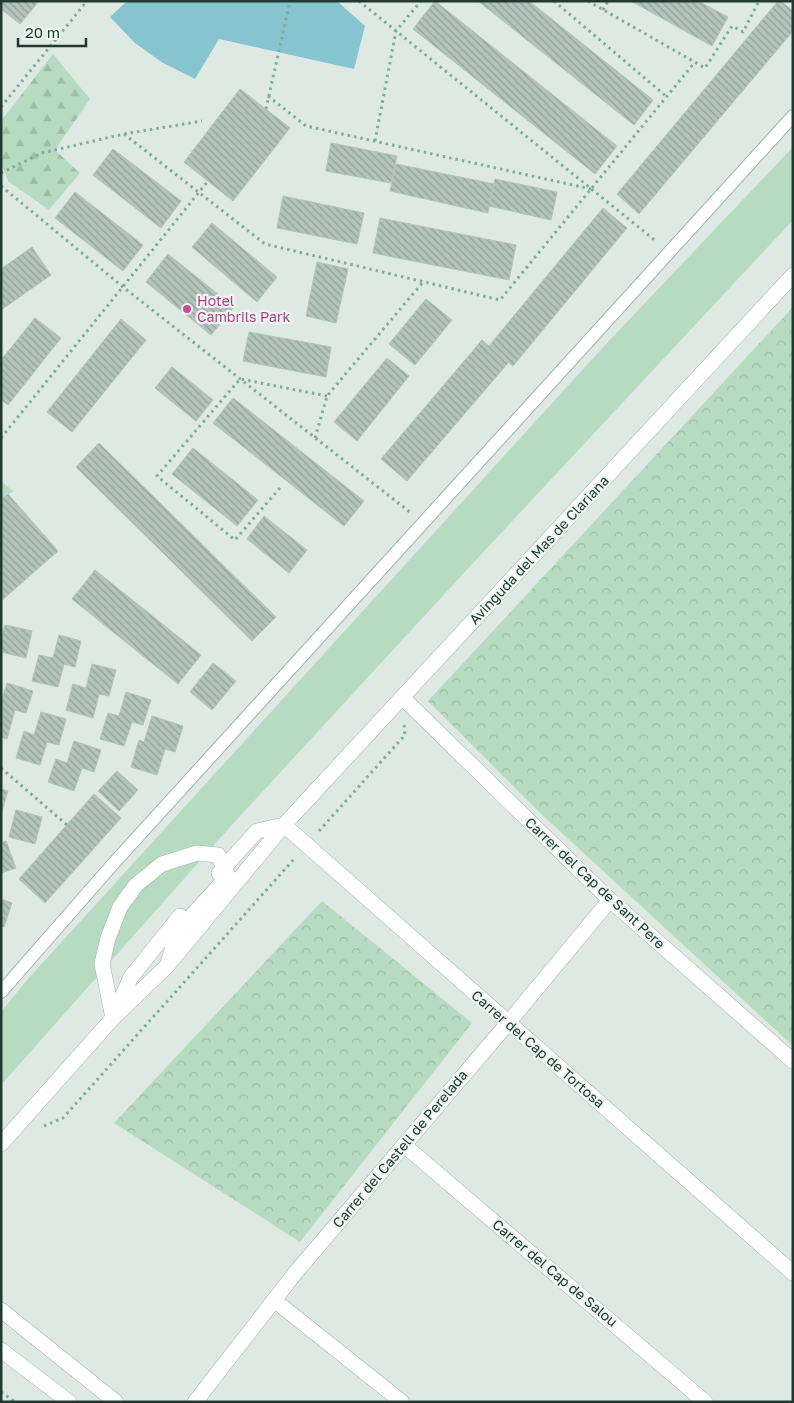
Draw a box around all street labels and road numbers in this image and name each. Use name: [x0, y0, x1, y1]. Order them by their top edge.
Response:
street label: Avinguda del Mas de Clariana: [465, 472, 612, 628]
street label: Carrer del Cap de Sant Pere: [522, 813, 669, 952]
street label: Carrer del Cap de Tortosa: [468, 986, 608, 1111]
street label: Carrer del Castell de Perelada: [329, 1066, 471, 1231]
street label: Carrer del Cap de Salou: [489, 1215, 621, 1330]

